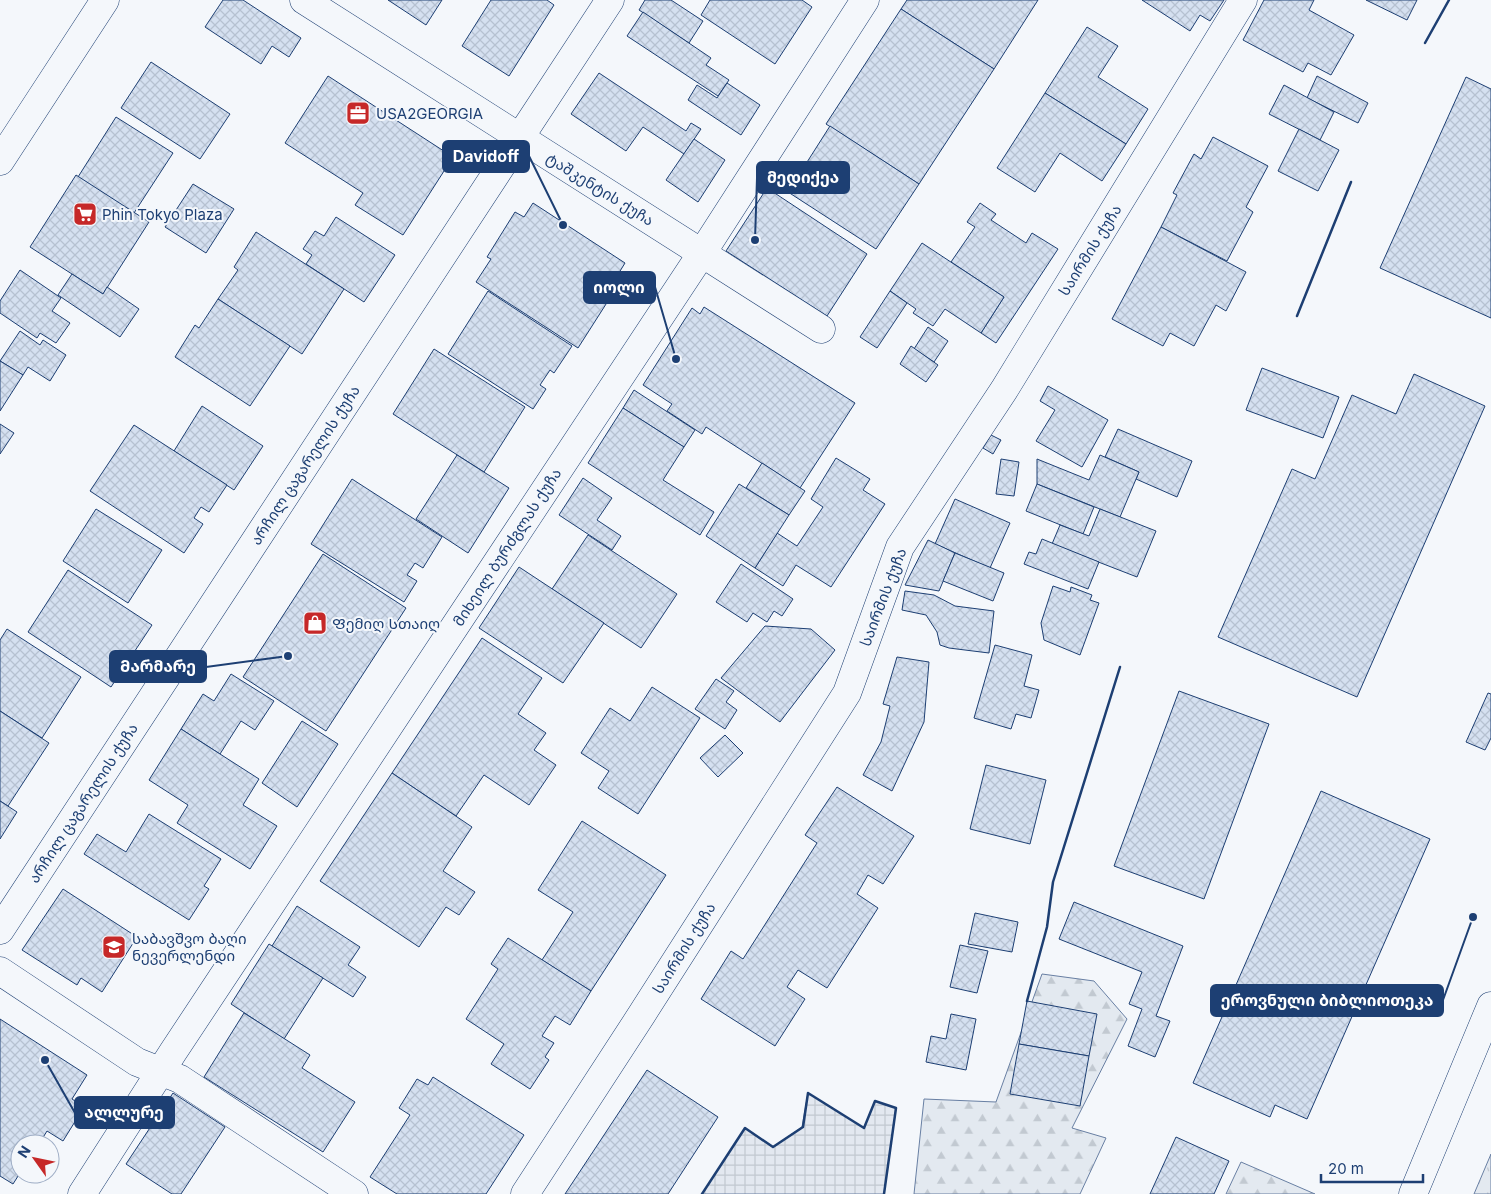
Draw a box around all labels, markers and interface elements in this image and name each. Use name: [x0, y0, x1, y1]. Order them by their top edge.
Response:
office icon: USA2GEORGIA: [345, 100, 371, 126]
place label: USA2GEORGIA: [376, 104, 483, 123]
callout: Davidoff: [443, 141, 529, 172]
text: Davidoff: [453, 146, 520, 166]
street label: ტაშკენტის ქუჩა: [543, 148, 657, 230]
callout: მედიქეა: [757, 162, 849, 193]
text: მედიქეა: [767, 167, 839, 188]
supermarket icon: Phin Tokyo Plaza: [72, 201, 98, 227]
street label: საირმის ქუჩა: [1054, 201, 1126, 299]
place label: Phin Tokyo Plaza: [102, 205, 223, 224]
callout: იოლი: [584, 272, 655, 303]
text: იოლი: [593, 277, 645, 298]
street label: არჩილ ცაგარელის ქუჩა: [246, 382, 364, 548]
street label: მიხეილ ბურძგლას ქუჩა: [449, 464, 565, 630]
street label: საირმის ქუჩა: [855, 545, 911, 649]
shop icon: Ფემიღ Სთაიღ: [302, 610, 328, 636]
place label: Ფემიღ Სთაიღ: [332, 614, 440, 633]
callout: Მარმარე: [110, 651, 206, 682]
text: Მარმარე: [120, 656, 196, 676]
street label: არჩილ ცაგარელის ქუჩა: [24, 720, 142, 886]
street label: საირმის ქუჩა: [648, 899, 720, 997]
place label: საბავშვო ბაღი ნევერლენდი: [132, 929, 247, 965]
school or university icon: საბავშვო ბაღი ნევერლენდი: [101, 934, 127, 960]
callout: ეროვნული ბიბლიოთეკა: [1211, 985, 1443, 1016]
text: ეროვნული ბიბლიოთეკა: [1221, 990, 1433, 1011]
callout: ალლურე: [75, 1097, 174, 1128]
text: ალლურე: [84, 1102, 164, 1123]
north arrow: [10, 1134, 60, 1184]
text: N: [14, 1143, 34, 1161]
scale bar: [1321, 1152, 1424, 1184]
text: 20 m: [1328, 1159, 1364, 1178]

